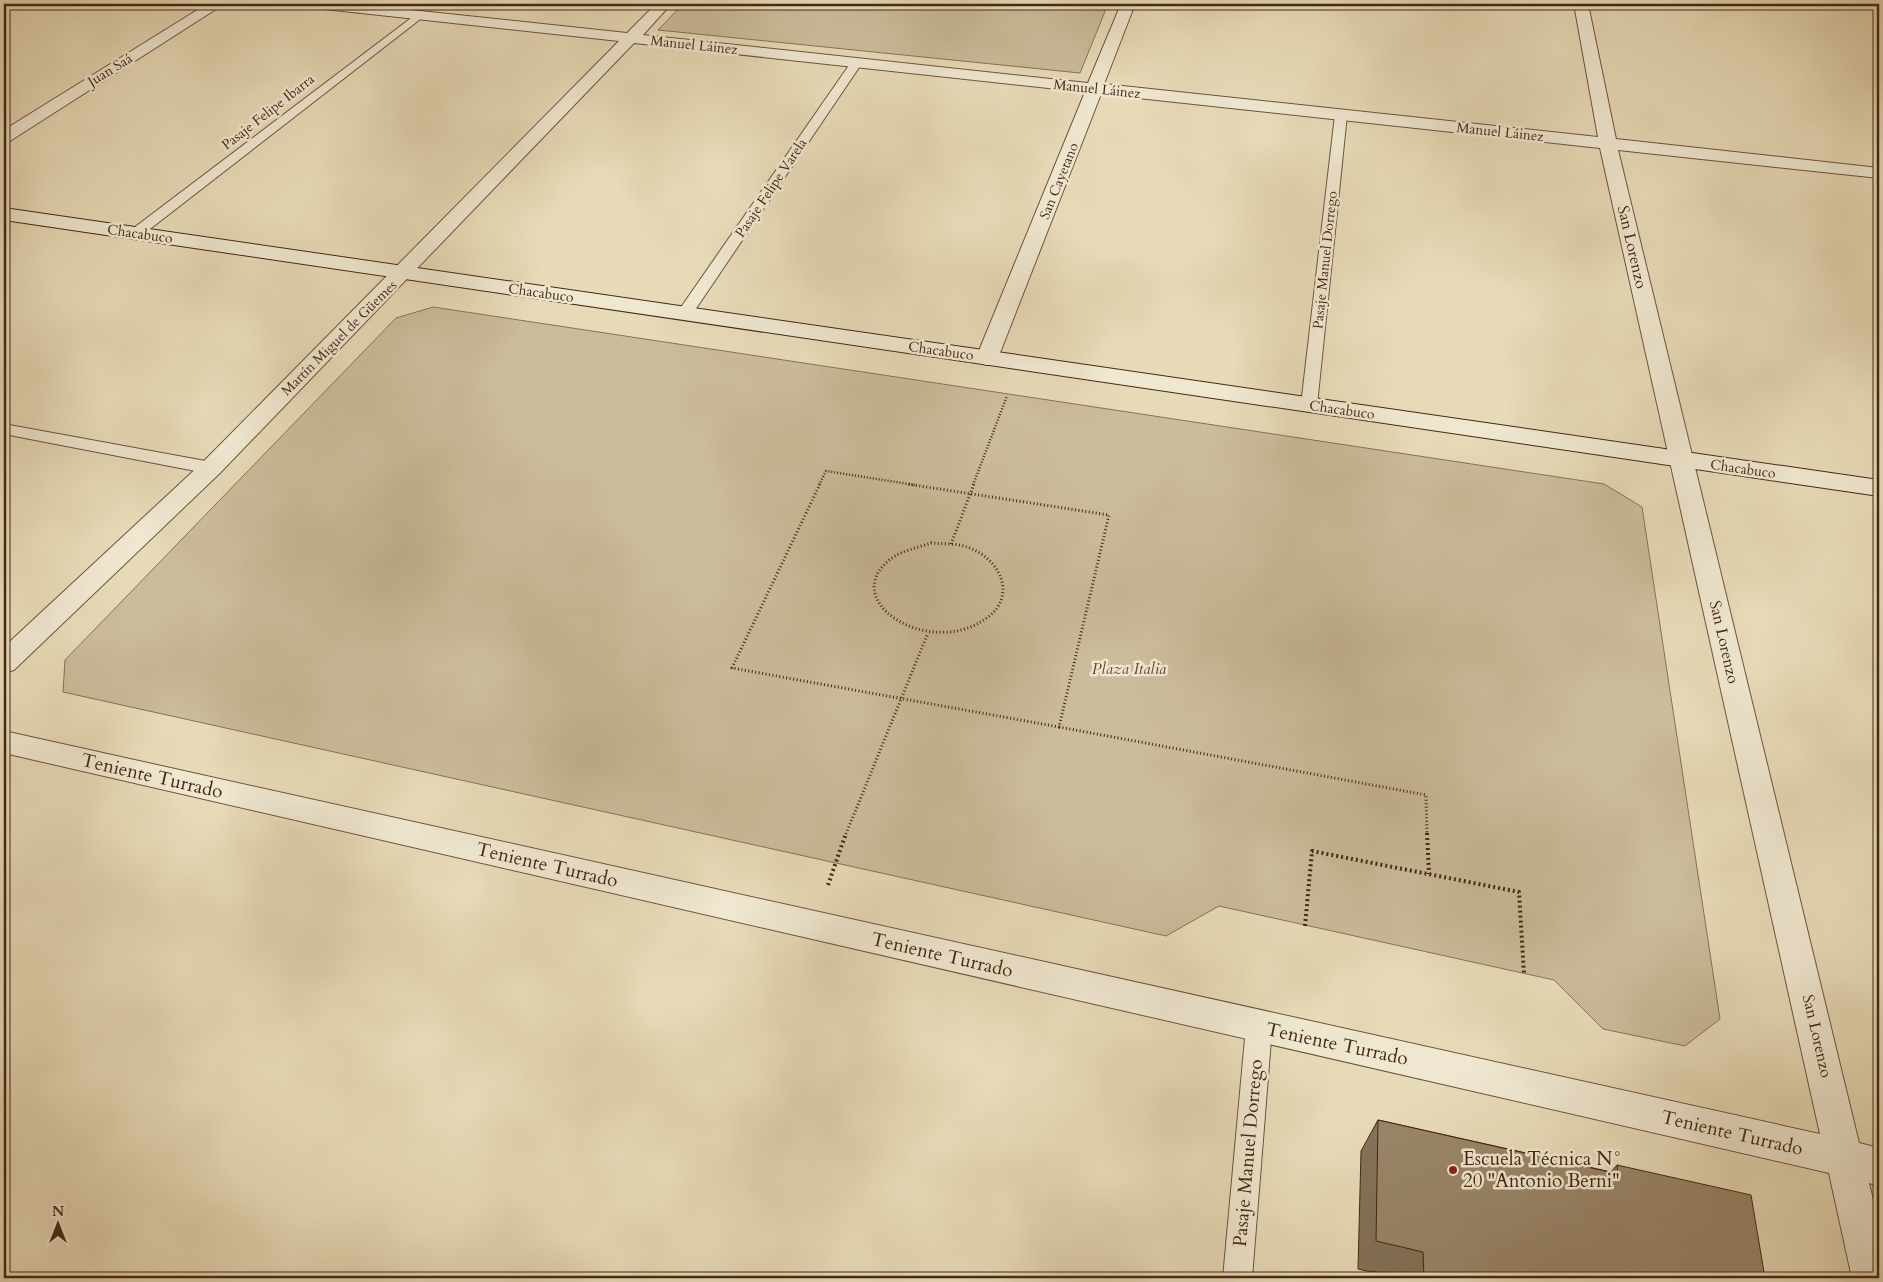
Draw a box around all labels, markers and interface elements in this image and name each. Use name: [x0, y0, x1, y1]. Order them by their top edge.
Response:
street label: Manuel Láinez: [649, 31, 739, 59]
street label: Juan Saá: [82, 49, 136, 92]
street label: Pasaje Felipe Ibarra: [218, 70, 318, 154]
street label: Manuel Láinez: [1052, 75, 1142, 103]
street label: Manuel Láinez: [1455, 118, 1545, 146]
street label: Pasaje Felipe Varela: [731, 135, 811, 241]
street label: San Cayetano: [1035, 139, 1083, 222]
street label: Pasaje Manuel Dorrego: [1308, 190, 1342, 330]
street label: San Lorenzo: [1612, 203, 1652, 291]
street label: Chacabuco: [106, 220, 174, 248]
street label: Martín Miguel de Güemes: [277, 276, 401, 400]
street label: Chacabuco: [507, 279, 575, 307]
street label: Chacabuco: [907, 337, 975, 365]
street label: Chacabuco: [1308, 396, 1376, 424]
street label: Chacabuco: [1709, 455, 1777, 483]
street label: San Lorenzo: [1704, 598, 1744, 686]
park label: Plaza Italia: [1092, 658, 1166, 680]
street label: Teniente Turrado: [79, 747, 225, 805]
street label: Teniente Turrado: [474, 836, 620, 894]
street label: Teniente Turrado: [869, 926, 1015, 984]
street label: San Lorenzo: [1797, 992, 1837, 1080]
street label: Teniente Turrado: [1264, 1016, 1410, 1072]
street label: Pasaje Manuel Dorrego: [1227, 1058, 1269, 1248]
street label: Teniente Turrado: [1659, 1104, 1805, 1162]
place label: Escuela Técnica N° 20 "Antonio Berni": [1463, 1146, 1622, 1194]
marker: Escuela Técnica N° 20 "Antonio Berni": [1447, 1164, 1459, 1176]
north arrow: [32, 1200, 82, 1250]
text: N: [52, 1202, 64, 1221]

